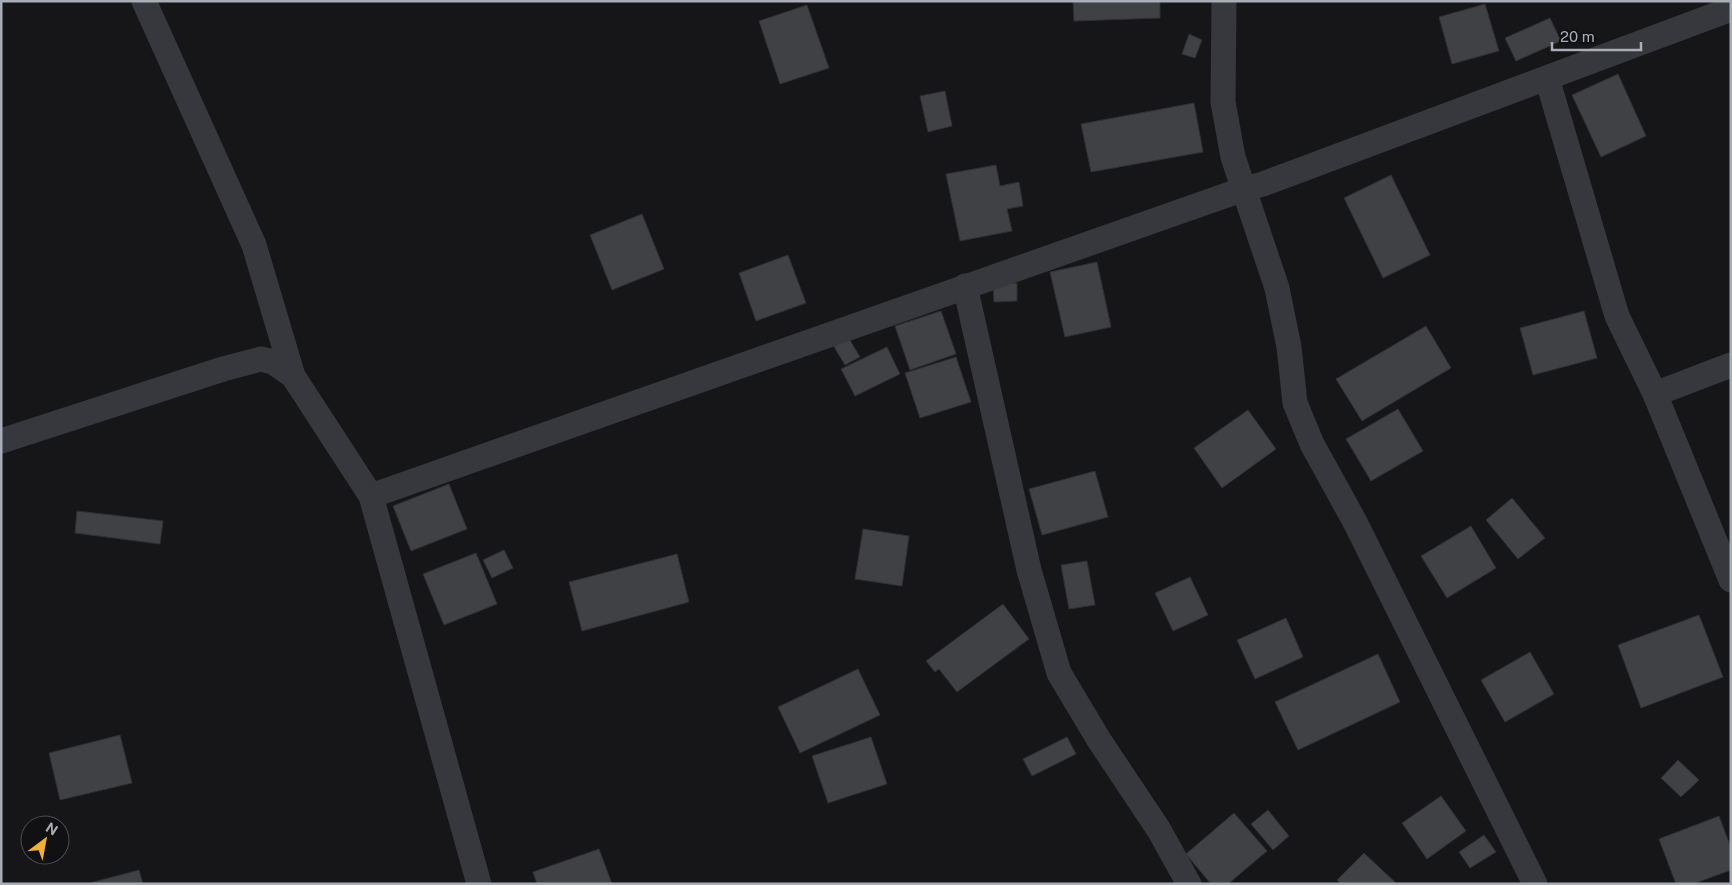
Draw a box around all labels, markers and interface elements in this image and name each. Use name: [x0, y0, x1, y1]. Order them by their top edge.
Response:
scale bar: [1552, 20, 1641, 52]
text: 20 m: [1560, 28, 1595, 45]
north arrow: [20, 815, 70, 865]
text: N: [43, 819, 61, 839]

